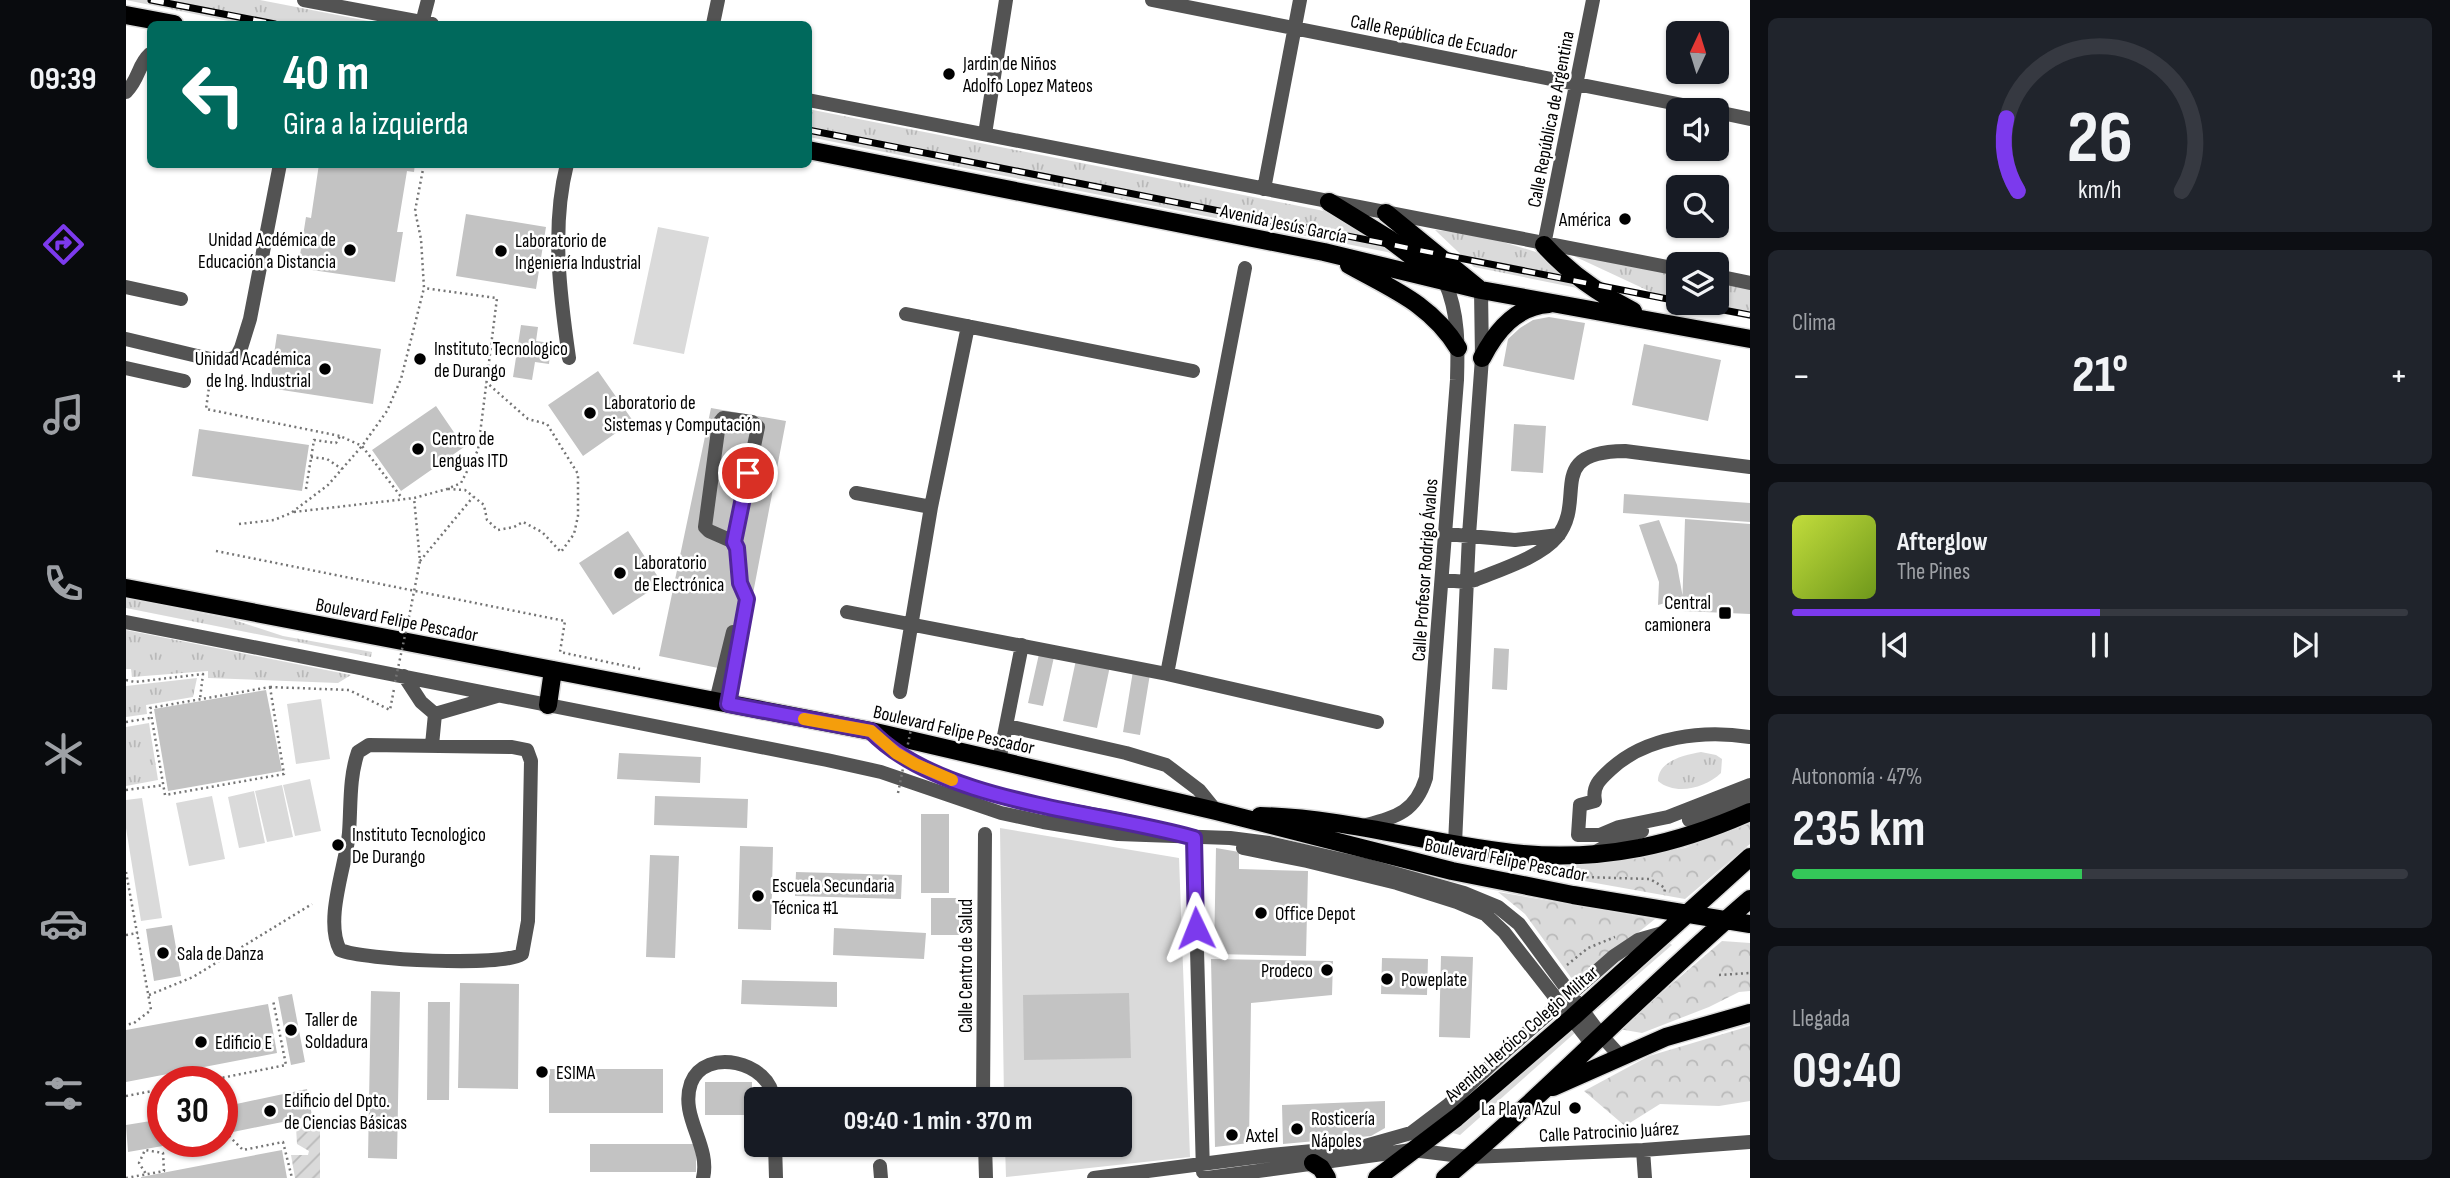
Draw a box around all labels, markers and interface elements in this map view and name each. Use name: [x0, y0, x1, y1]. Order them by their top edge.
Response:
street label: Calle República de Ecuador: [1348, 10, 1520, 65]
north arrow: [1666, 21, 1729, 84]
map controls: [1666, 21, 1729, 315]
street label: Calle República de Argentina: [1523, 29, 1580, 209]
text: 40 m: [283, 45, 369, 104]
icon: left: [168, 49, 259, 140]
place label: Jardin de Niños Adolfo Lopez Mateos: [962, 53, 1093, 98]
text: 09:39: [29, 60, 97, 99]
marker: Jardin de Niños Adolfo Lopez Mateos: [941, 66, 957, 82]
text: 26: [2067, 95, 2133, 183]
button: sound: [1666, 98, 1729, 161]
text: Gira a la izquierda: [283, 105, 469, 144]
button: search: [1666, 175, 1729, 238]
text: km/h: [2078, 175, 2122, 206]
street label: Avenida Jesús García: [1217, 200, 1349, 249]
place label: América: [1558, 209, 1611, 232]
marker: América: [1617, 211, 1633, 227]
icon: directions: [39, 220, 88, 269]
place label: Unidad Acdémica de Educación a Distancia: [198, 229, 336, 274]
place label: Laboratorio de Ingeniería Industrial: [515, 230, 641, 275]
marker: Unidad Acdémica de Educación a Distancia: [342, 242, 358, 258]
marker: Laboratorio de Ingeniería Industrial: [493, 243, 509, 259]
button: layers: [1666, 252, 1729, 315]
text: Clima: [1792, 309, 1836, 337]
place label: Instituto Tecnologico de Durango: [434, 338, 568, 383]
text: 21°: [2072, 344, 2128, 407]
place label: Unidad Académica de Ing. Industrial: [195, 348, 311, 393]
marker: Instituto Tecnologico de Durango: [412, 351, 428, 367]
text: −: [1792, 354, 1811, 399]
text: +: [2389, 354, 2408, 399]
marker: Unidad Académica de Ing. Industrial: [317, 361, 333, 377]
icon: music: [39, 390, 88, 439]
place label: Laboratorio de Sistemas y Computación: [604, 392, 761, 437]
marker: Laboratorio de Sistemas y Computación: [582, 405, 598, 421]
place label: Centro de Lenguas ITD: [432, 428, 508, 473]
marker: Centro de Lenguas ITD: [410, 441, 426, 457]
pin: [718, 443, 778, 503]
icon: arrive: [729, 454, 767, 492]
street label: Calle Profesor Rodrigo Ávalos: [1408, 478, 1443, 662]
text: Afterglow: [1897, 527, 1988, 558]
place label: Laboratorio de Electrónica: [634, 552, 724, 597]
text: The Pines: [1897, 558, 1970, 586]
icon: phone: [39, 559, 88, 608]
marker: Laboratorio de Electrónica: [612, 565, 628, 581]
place label: Central camionera: [1644, 592, 1711, 637]
street label: Boulevard Felipe Pescador: [314, 593, 480, 648]
marker: Central camionera: [1717, 605, 1733, 621]
icon: previous: [1876, 626, 1914, 664]
icon: pause: [2081, 626, 2119, 664]
icon: next: [2286, 626, 2324, 664]
street label: Boulevard Felipe Pescador: [871, 701, 1037, 760]
icon: climate: [39, 729, 88, 778]
text: Autonomía · 47%: [1792, 763, 1922, 791]
text: 235 km: [1792, 798, 1926, 861]
place label: Instituto Tecnologico De Durango: [352, 824, 486, 869]
street label: Boulevard Felipe Pescador: [1423, 833, 1589, 888]
marker: Instituto Tecnologico De Durango: [330, 837, 346, 853]
place label: Escuela Secundaria Técnica #1: [772, 875, 895, 920]
marker: Escuela Secundaria Técnica #1: [750, 888, 766, 904]
position arrow: [1159, 891, 1233, 965]
icon: car: [39, 899, 88, 948]
street label: Calle Centro de Salud: [955, 899, 978, 1033]
place label: Office Depot: [1275, 903, 1356, 926]
marker: Office Depot: [1253, 905, 1269, 921]
place label: Sala de Danza: [177, 943, 264, 966]
marker: Sala de Danza: [155, 945, 171, 961]
place label: Prodeco: [1261, 960, 1313, 983]
street label: Avenida Heróico Colegio Militar: [1440, 961, 1604, 1108]
marker: Prodeco: [1319, 962, 1335, 978]
place label: Poweplate: [1401, 969, 1467, 992]
marker: Poweplate: [1379, 971, 1395, 987]
text: Llegada: [1792, 1005, 1850, 1033]
place label: Taller de Soldadura: [305, 1009, 368, 1054]
marker: Taller de Soldadura: [283, 1022, 299, 1038]
place label: Edificio E: [215, 1032, 272, 1055]
marker: Edificio E: [193, 1034, 209, 1050]
text: 09:40: [1792, 1040, 1902, 1103]
place label: ESIMA: [556, 1062, 596, 1085]
marker: ESIMA: [534, 1064, 550, 1080]
speed limit sign: 30: [147, 1066, 238, 1157]
icon: filters: [39, 1069, 88, 1118]
place label: Edificio del Dpto. de Ciencias Básicas: [284, 1090, 407, 1135]
place label: La Playa Azul: [1481, 1098, 1561, 1121]
marker: La Playa Azul: [1567, 1100, 1583, 1116]
marker: Edificio del Dpto. de Ciencias Básicas: [262, 1103, 278, 1119]
text: 09:40 · 1 min · 370 m: [844, 1106, 1032, 1137]
place label: Rosticería Nápoles: [1311, 1108, 1375, 1153]
street label: Calle Patrocinio Juárez: [1538, 1117, 1680, 1148]
marker: Rosticería Nápoles: [1289, 1121, 1305, 1137]
place label: Axtel: [1245, 1125, 1278, 1148]
marker: Axtel: [1224, 1127, 1240, 1143]

